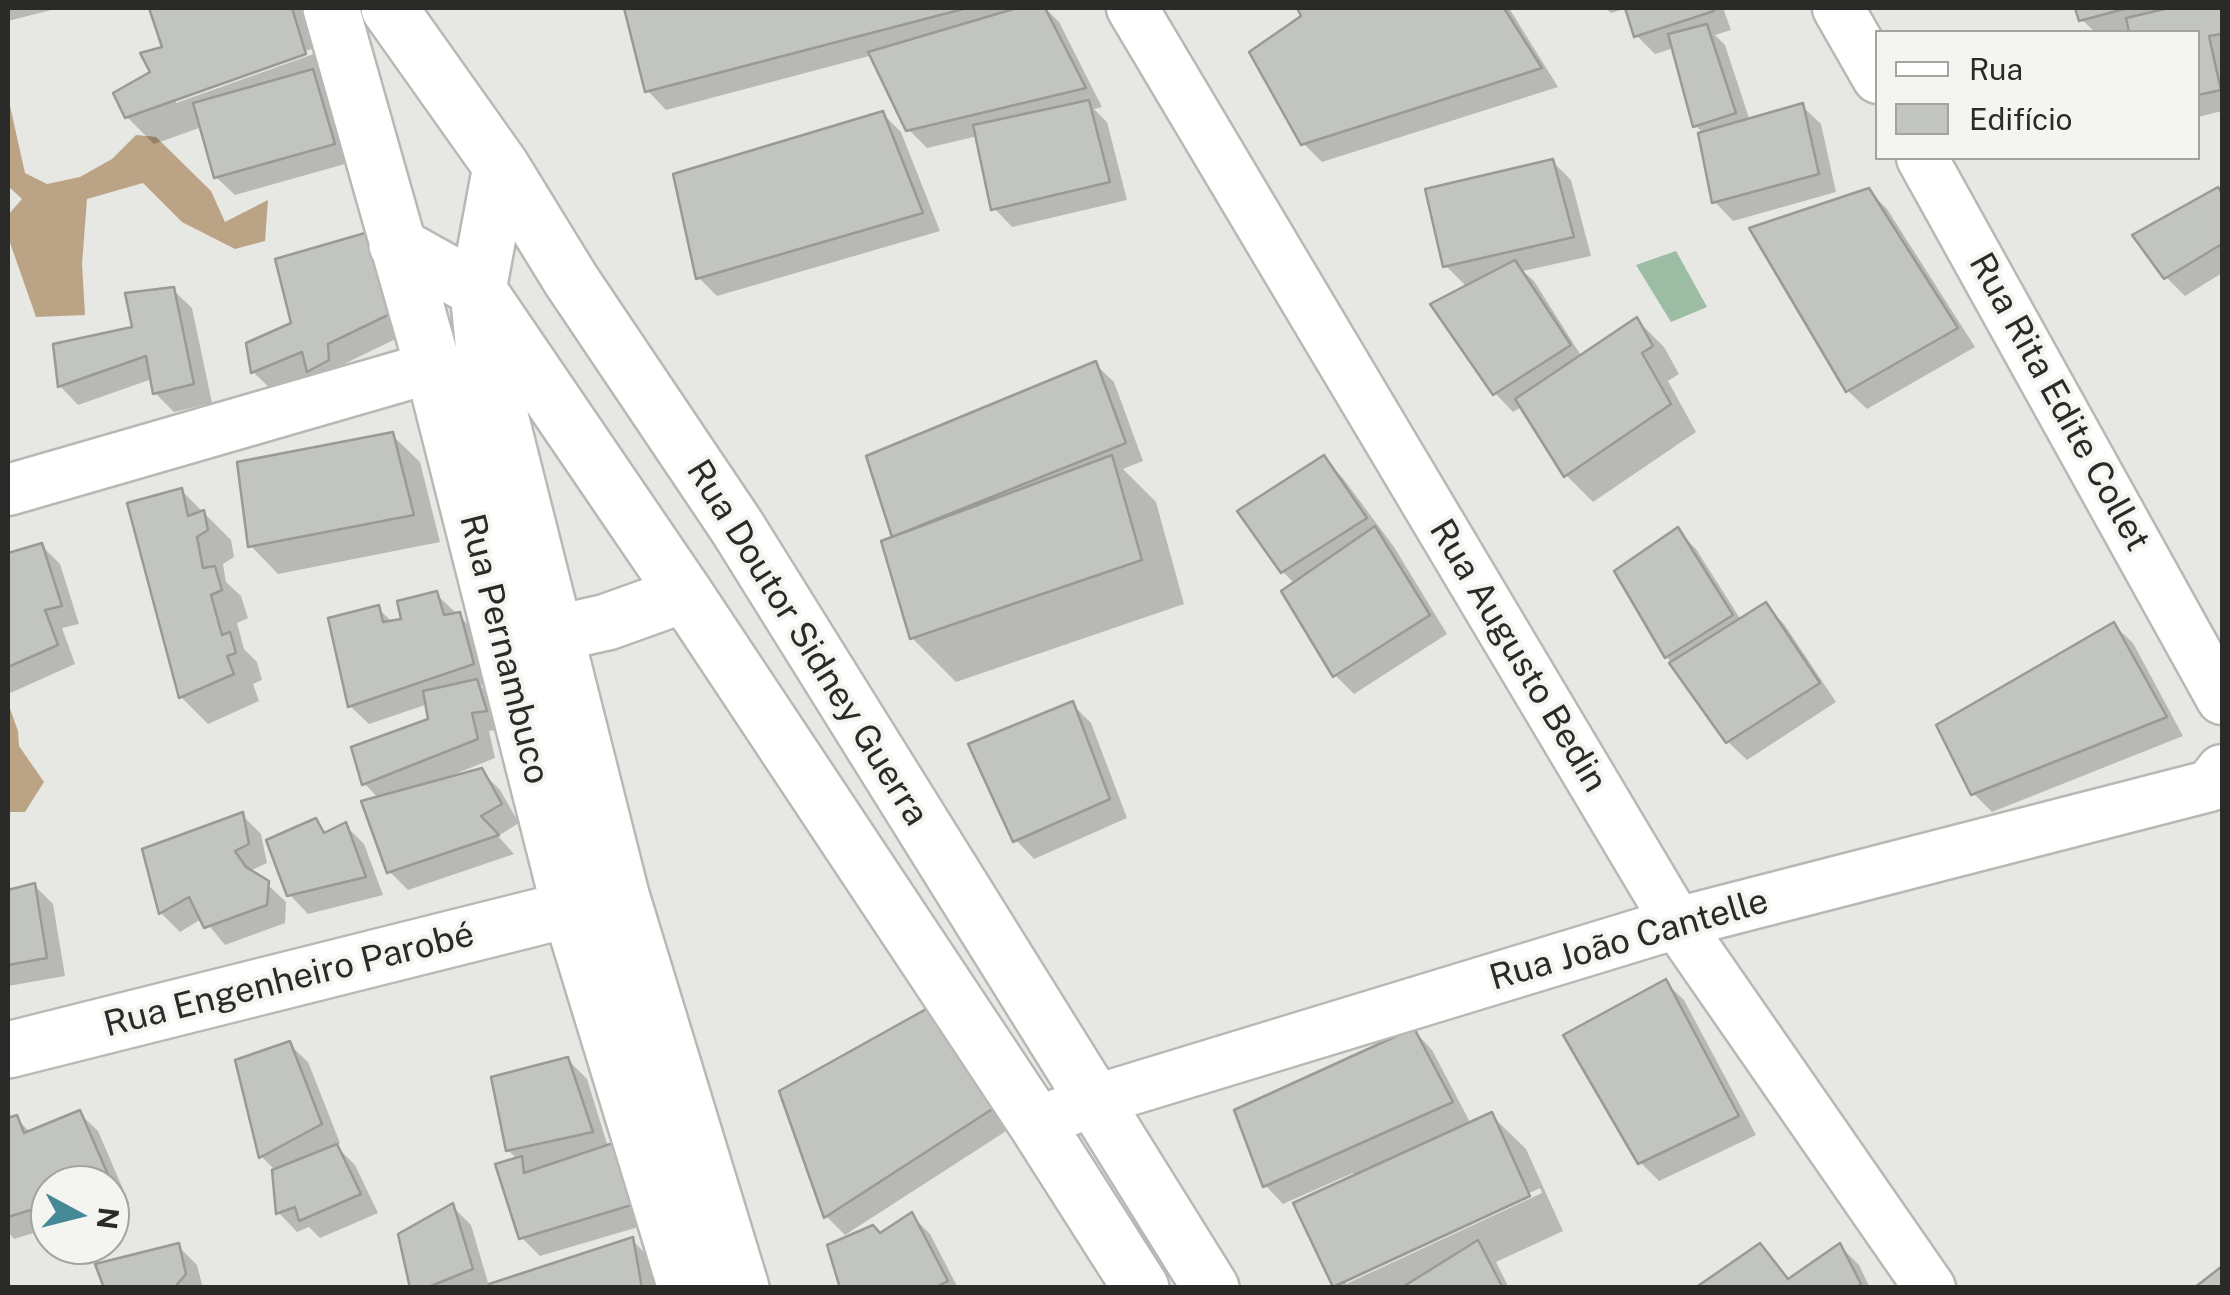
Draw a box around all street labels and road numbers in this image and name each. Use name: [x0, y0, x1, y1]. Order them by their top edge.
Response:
street label: Rua Rita Edite Collet: [1960, 246, 2158, 558]
street label: Rua Doutor Sidney Guerra: [677, 452, 937, 834]
street label: Rua Pernambuco: [450, 510, 558, 788]
street label: Rua Augusto Bedin: [1420, 512, 1616, 800]
street label: Rua João Cantelle: [1485, 880, 1773, 1000]
street label: Rua Engenheiro Parobé: [100, 914, 478, 1046]

